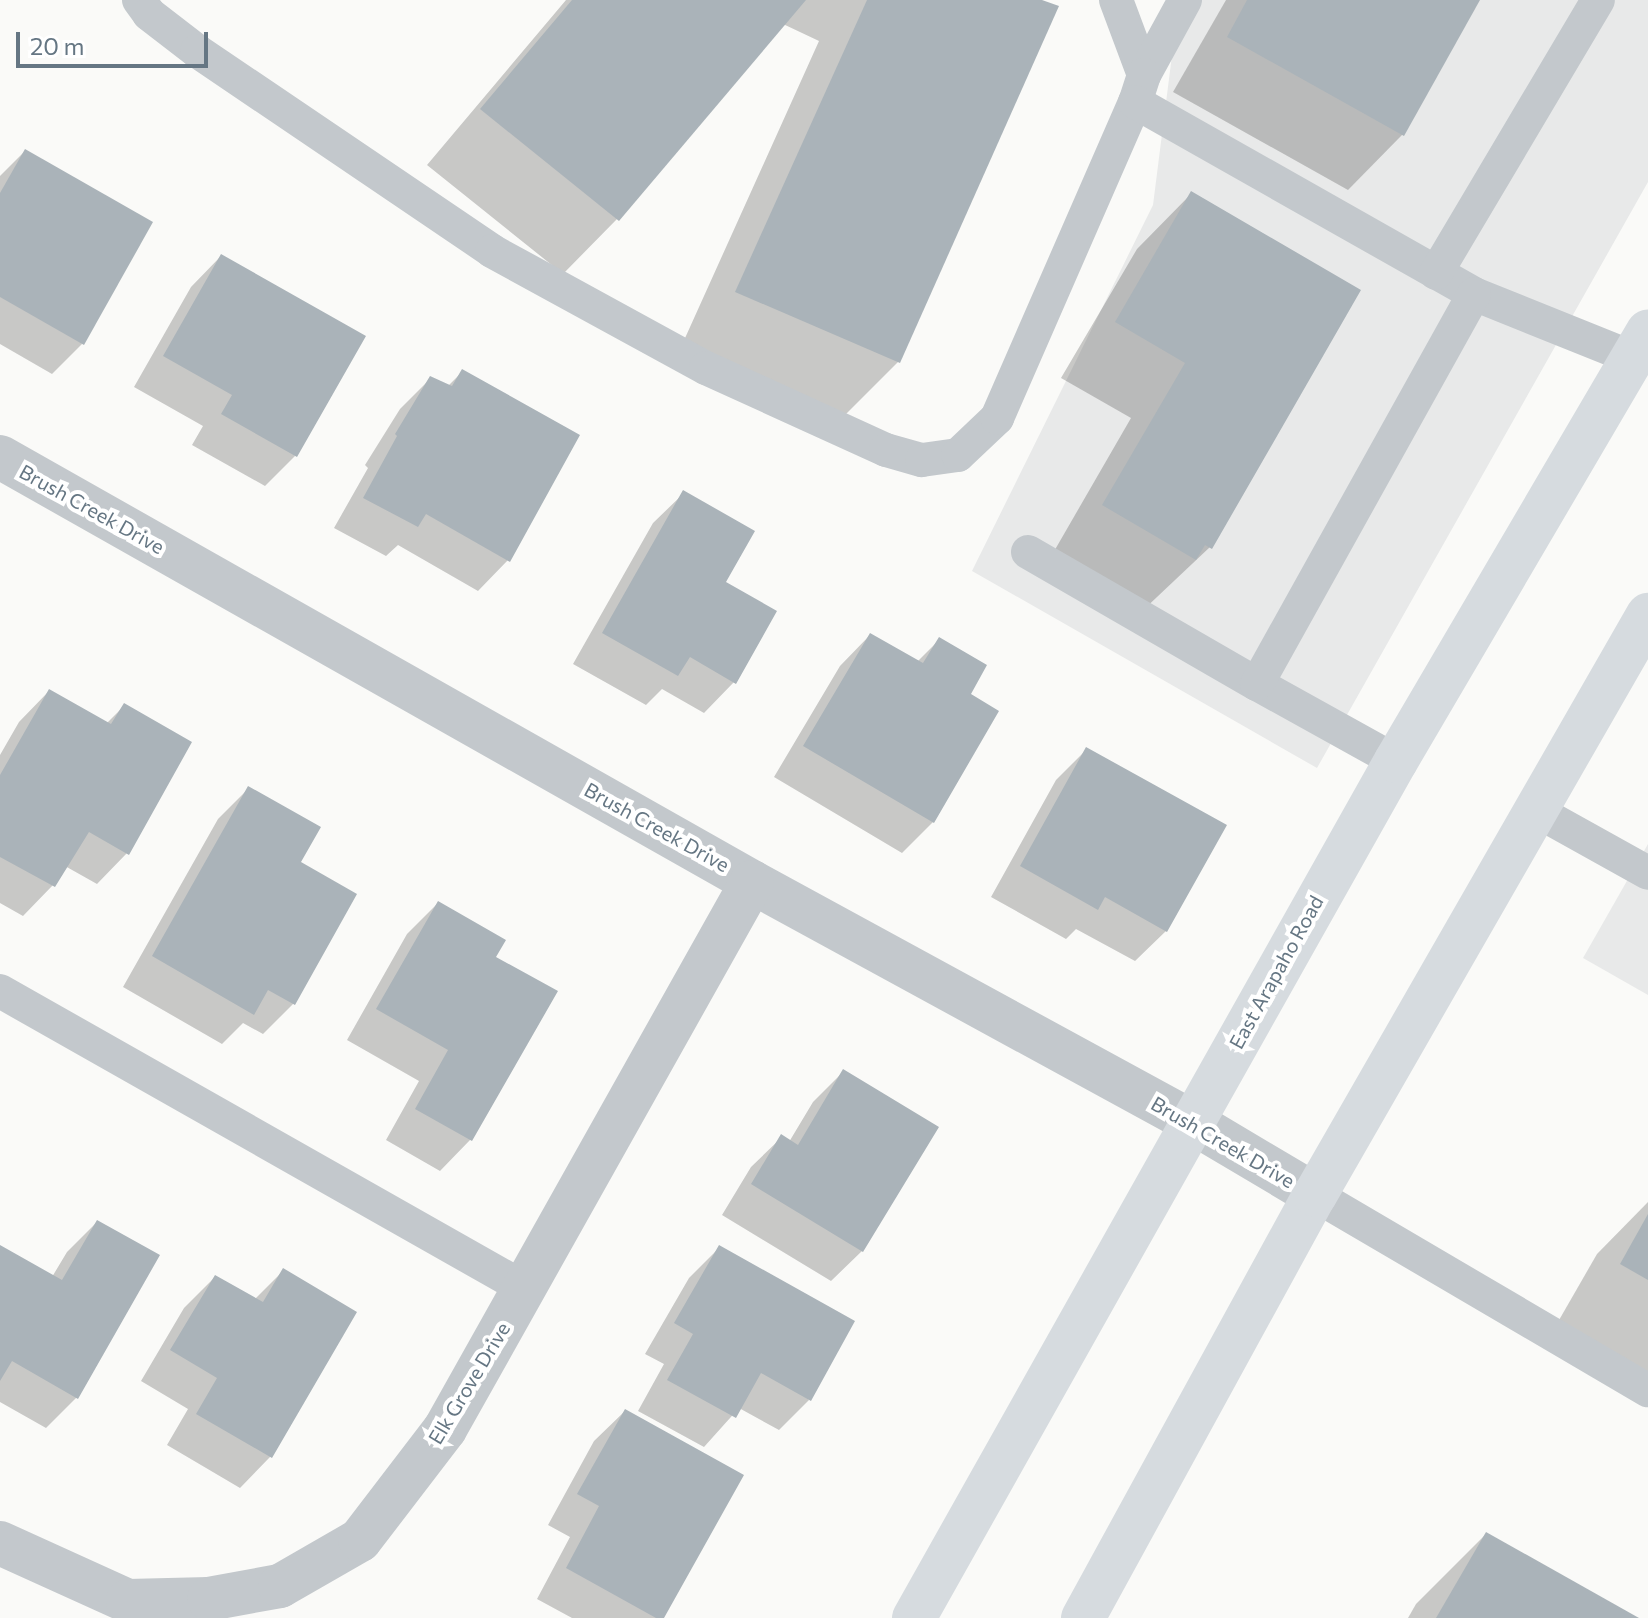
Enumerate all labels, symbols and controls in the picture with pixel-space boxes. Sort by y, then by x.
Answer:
scale bar [20,16,212,66]
text: 20 m [30,31,84,60]
street label: Brush Creek Drive [15,459,169,559]
street label: Brush Creek Drive [580,777,734,877]
street label: East Arapaho Road [1224,891,1328,1053]
street label: Brush Creek Drive [1147,1091,1299,1193]
street label: Elk Grove Drive [423,1318,515,1448]

